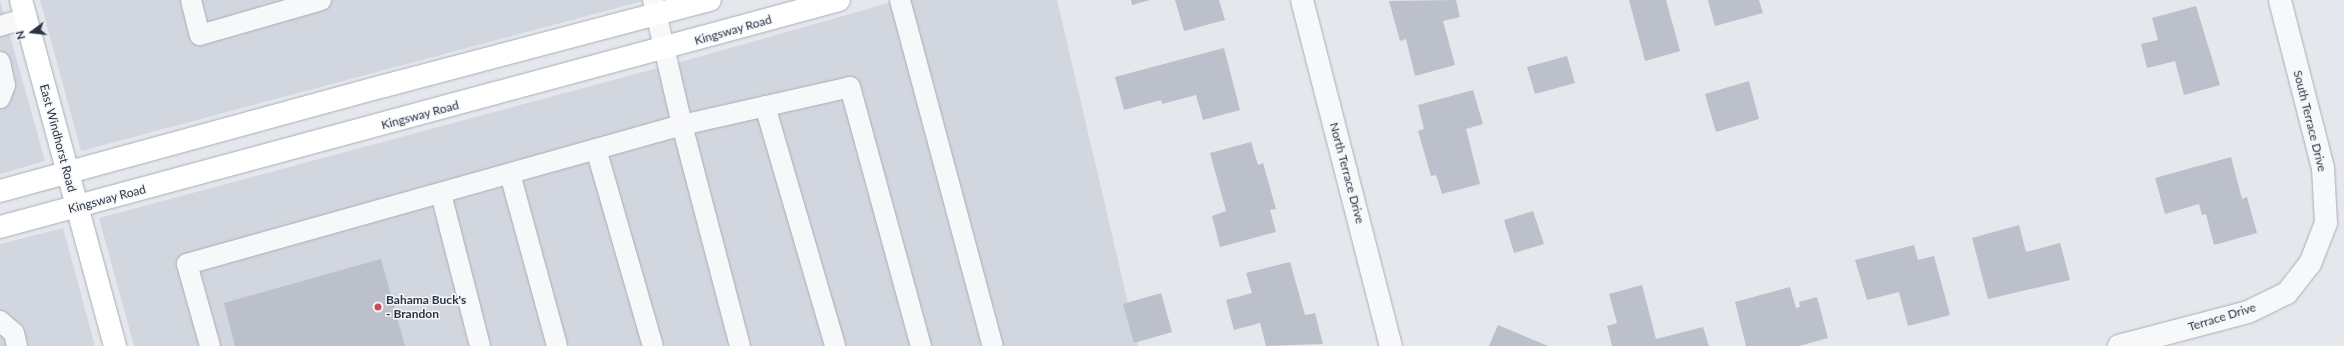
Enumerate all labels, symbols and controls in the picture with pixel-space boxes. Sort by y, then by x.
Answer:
north arrow [12,12,52,52]
street label: Kingsway Road [693,12,773,48]
text: N [13,29,27,41]
street label: South Terrace Drive [2290,69,2330,173]
street label: East Windhorst Road [37,82,79,194]
street label: Kingsway Road [379,98,461,132]
street label: North Terrace Drive [1327,121,1367,225]
street label: Kingsway Road [66,182,148,216]
place label: Bahama Buck's - Brandon [386,293,466,321]
street label: Terrace Drive [2186,300,2258,334]
marker: Bahama Buck's - Brandon [373,302,383,312]

